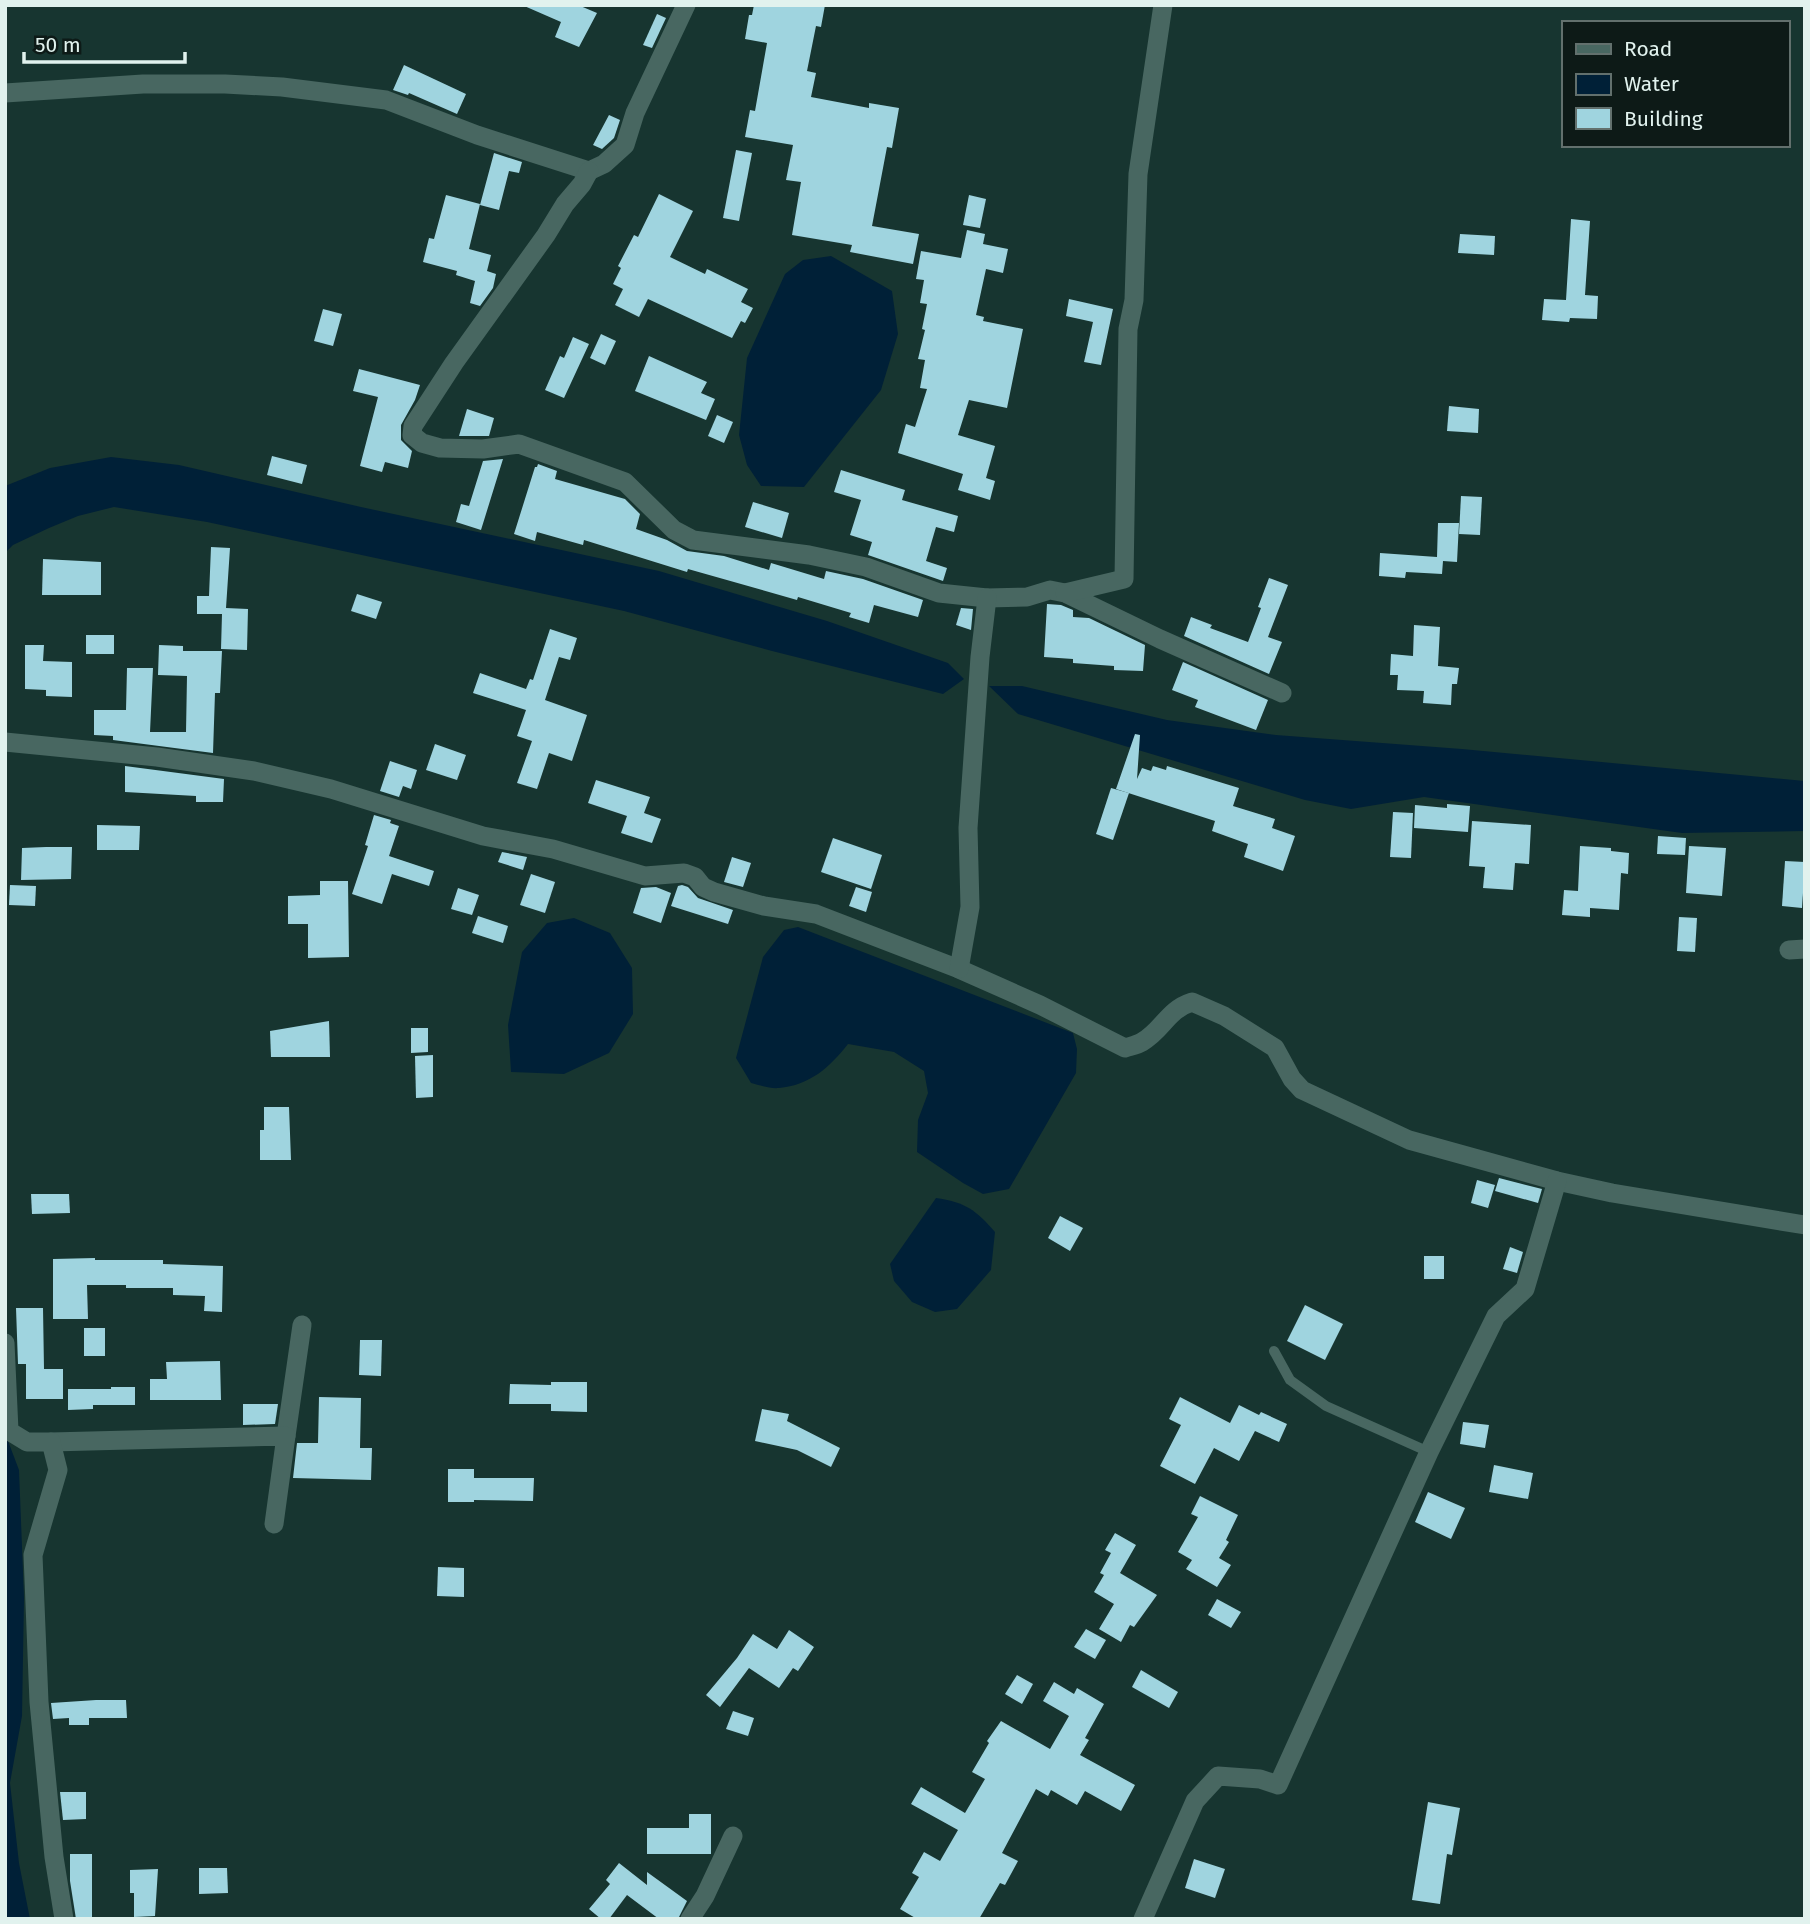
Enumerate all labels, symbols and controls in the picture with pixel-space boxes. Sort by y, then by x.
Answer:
scale bar [24,21,186,65]
legend [1562,21,1789,147]
text: 50 m [35,32,81,58]
text: Road [1624,36,1672,62]
text: Water [1624,71,1679,97]
text: Building [1624,106,1703,132]

